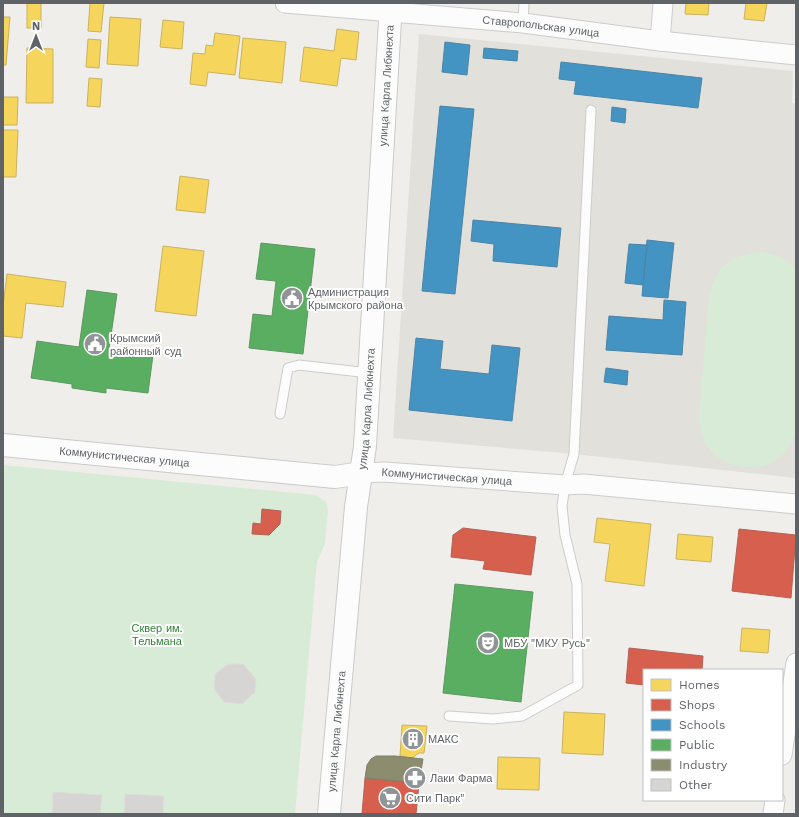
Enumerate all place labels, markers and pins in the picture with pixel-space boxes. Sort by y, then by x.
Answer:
public building icon: Администрация Крымского района [279,285,305,311]
place label: Администрация Крымского района [308,286,404,312]
public building icon: Крымский районный суд [82,331,108,357]
place label: Крымский районный суд [110,332,182,358]
theatre icon: МБУ "МКУ Русь" [475,630,501,656]
place label: МБУ "МКУ Русь" [504,637,590,650]
building icon: МАКС [400,726,426,752]
place label: МАКС [428,733,459,746]
pharmacy icon: Лаки Фарма [402,765,428,791]
place label: Лаки Фарма [430,772,493,785]
supermarket icon: Сити Парк" [377,785,403,811]
place label: Сити Парк" [406,792,464,805]

